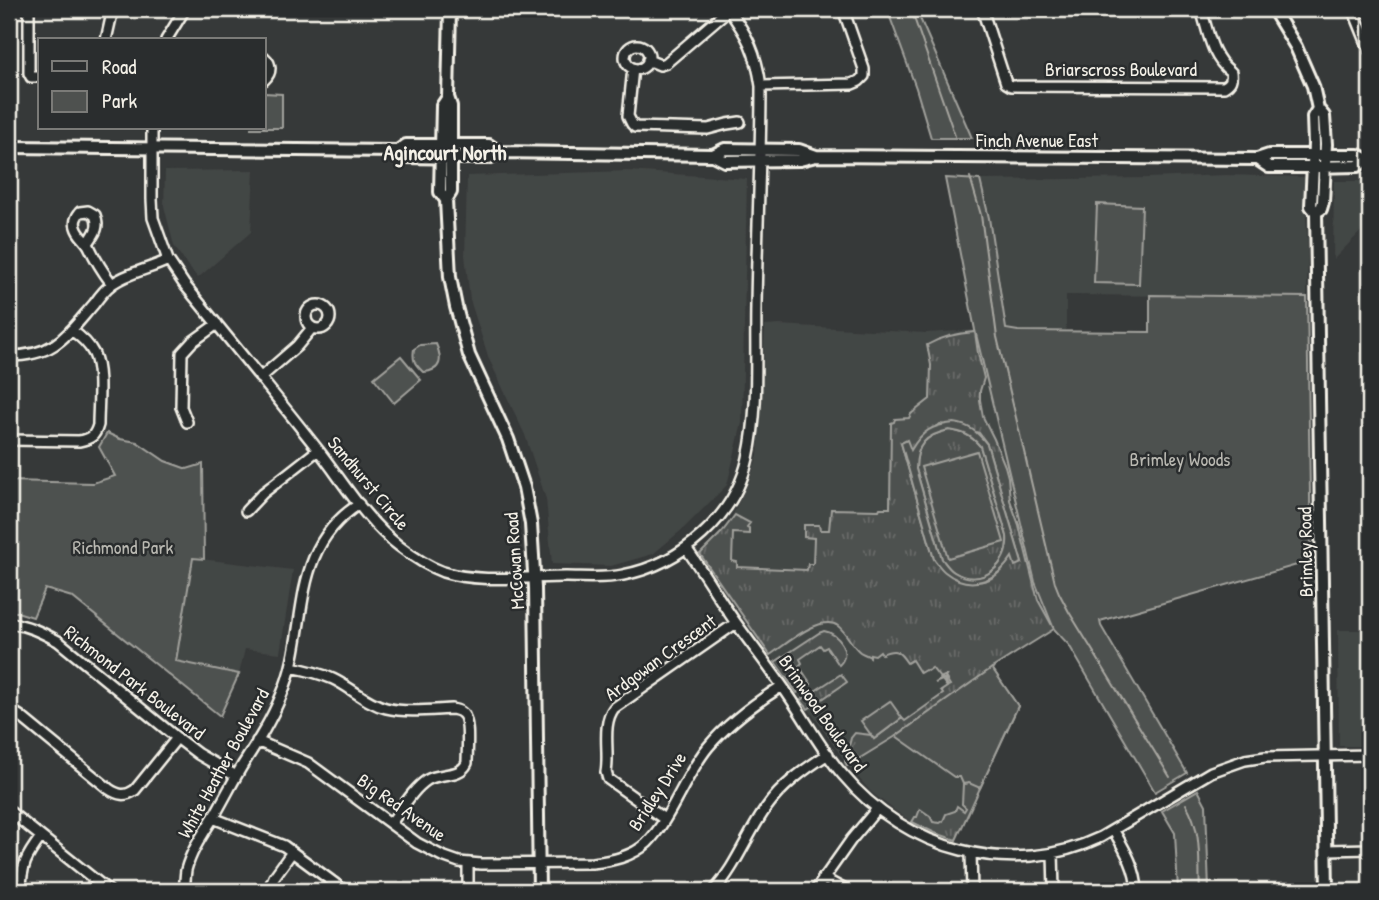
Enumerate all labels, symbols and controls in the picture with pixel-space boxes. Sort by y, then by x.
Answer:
legend [38,38,266,130]
text: Road [102,52,136,81]
street label: Briarscross Boulevard [1045,56,1198,82]
text: Park [102,86,137,115]
street label: Finch Avenue East [975,127,1098,153]
district label: Agincourt North [384,138,507,168]
street label: Sandhurst Circle [322,430,416,536]
park label: Brimley Woods [1130,446,1230,472]
street label: Brimley Road [1291,506,1319,597]
street label: McCowan Road [498,511,530,610]
park label: Richmond Park [73,534,174,560]
street label: Ardgowan Crescent [599,607,721,706]
street label: Richmond Park Boulevard [59,619,211,746]
street label: Brimwood Boulevard [773,649,873,777]
street label: White Heather Boulevard [171,683,275,842]
street label: Bridley Drive [622,746,692,836]
street label: Big Red Avenue [352,767,452,847]

